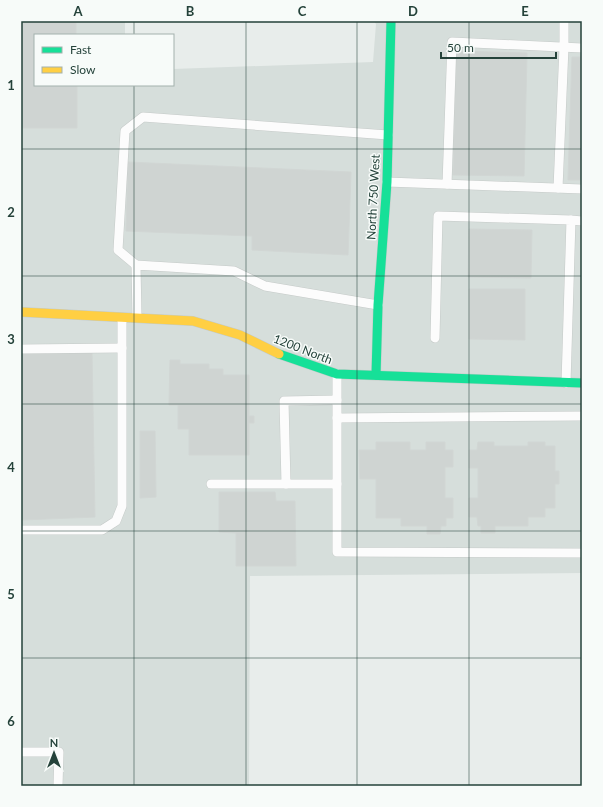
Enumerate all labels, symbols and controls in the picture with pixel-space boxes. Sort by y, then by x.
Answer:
text: A [72,3,83,19]
text: B [186,3,195,19]
text: C [298,3,307,19]
text: D [408,3,418,19]
text: E [521,3,529,19]
legend [34,34,174,86]
scale bar [441,34,556,60]
text: 50 m [447,40,474,55]
text: Fast [70,42,92,57]
text: Slow [70,62,96,77]
text: 1 [7,77,15,93]
street label: North 750 West [363,153,383,240]
text: 2 [7,204,15,220]
text: 3 [7,331,15,347]
street label: 1200 North [271,331,335,367]
text: 4 [7,459,15,475]
text: 5 [7,586,15,602]
text: 6 [7,713,15,729]
north arrow [34,733,74,773]
text: N [50,736,58,749]

